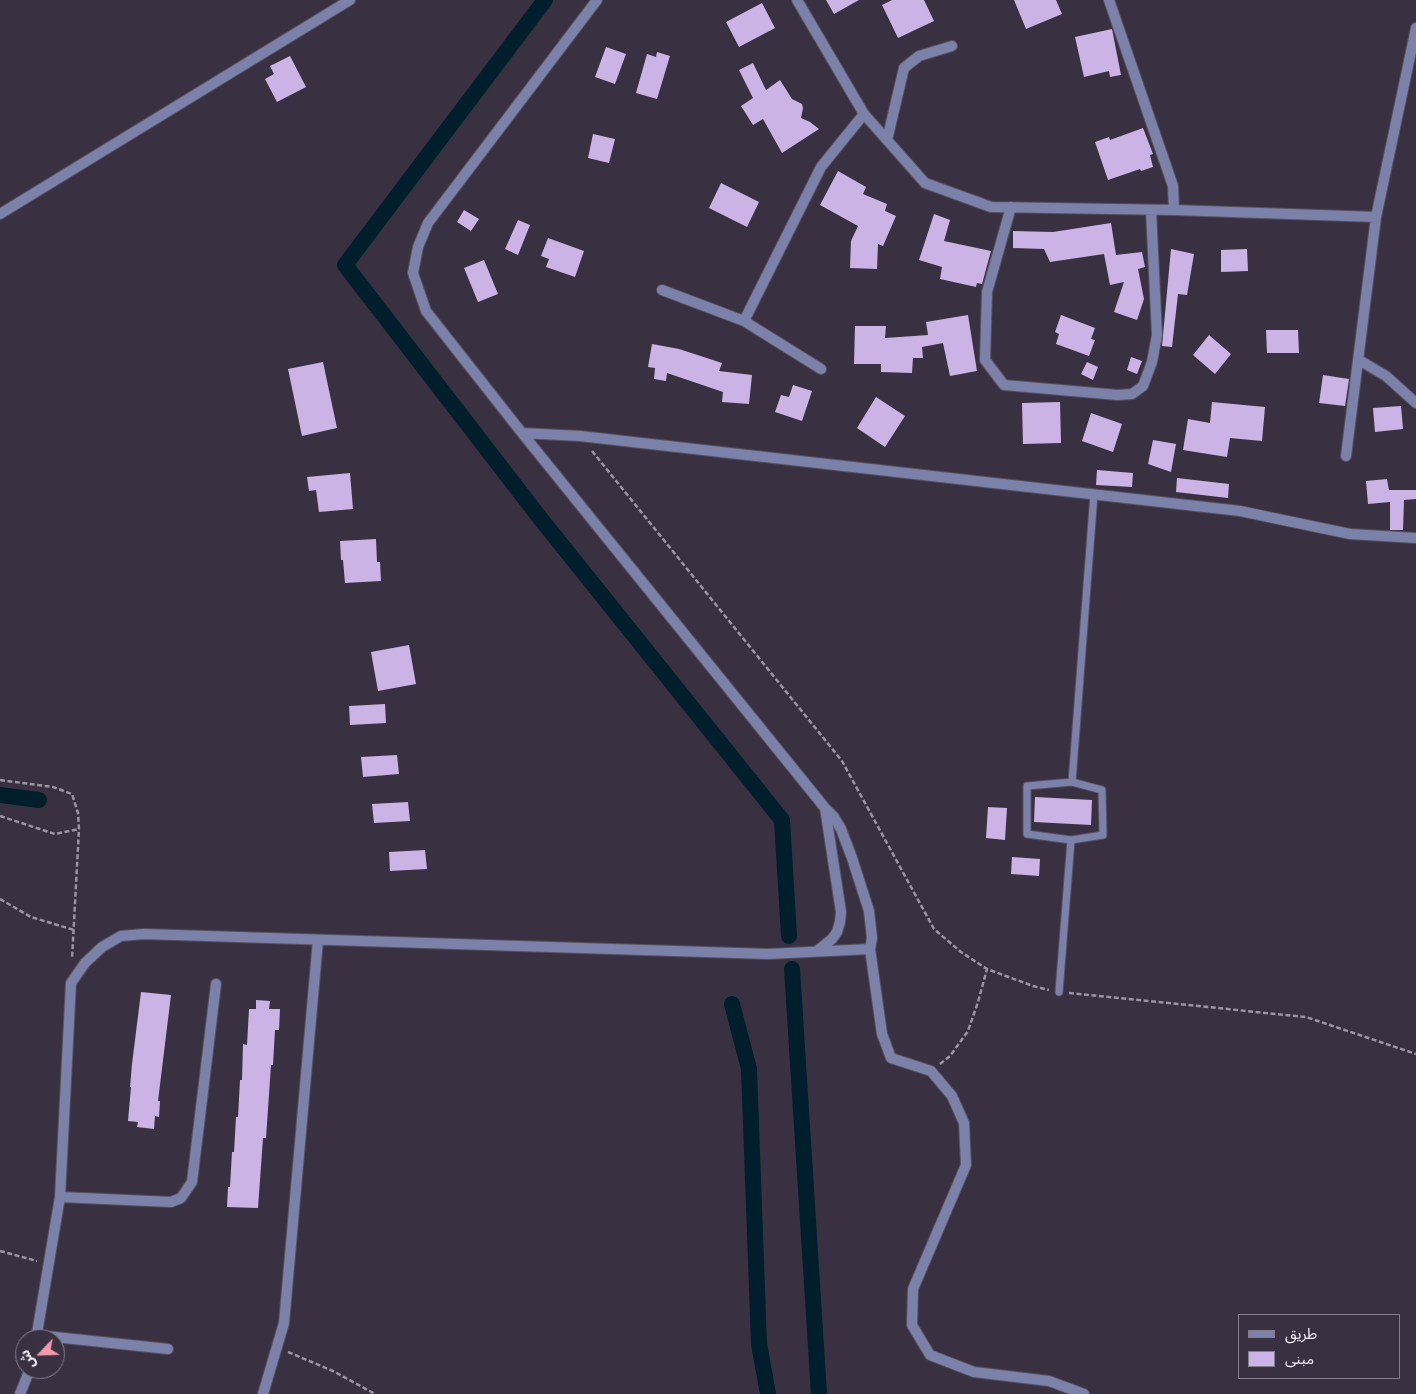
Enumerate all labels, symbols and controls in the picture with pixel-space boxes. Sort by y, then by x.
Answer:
legend [1238,1314,1401,1379]
text: طريق [1285,1322,1317,1345]
north arrow [15,1329,65,1379]
text: ش [13,1347,40,1373]
text: مبنى [1285,1347,1314,1370]

